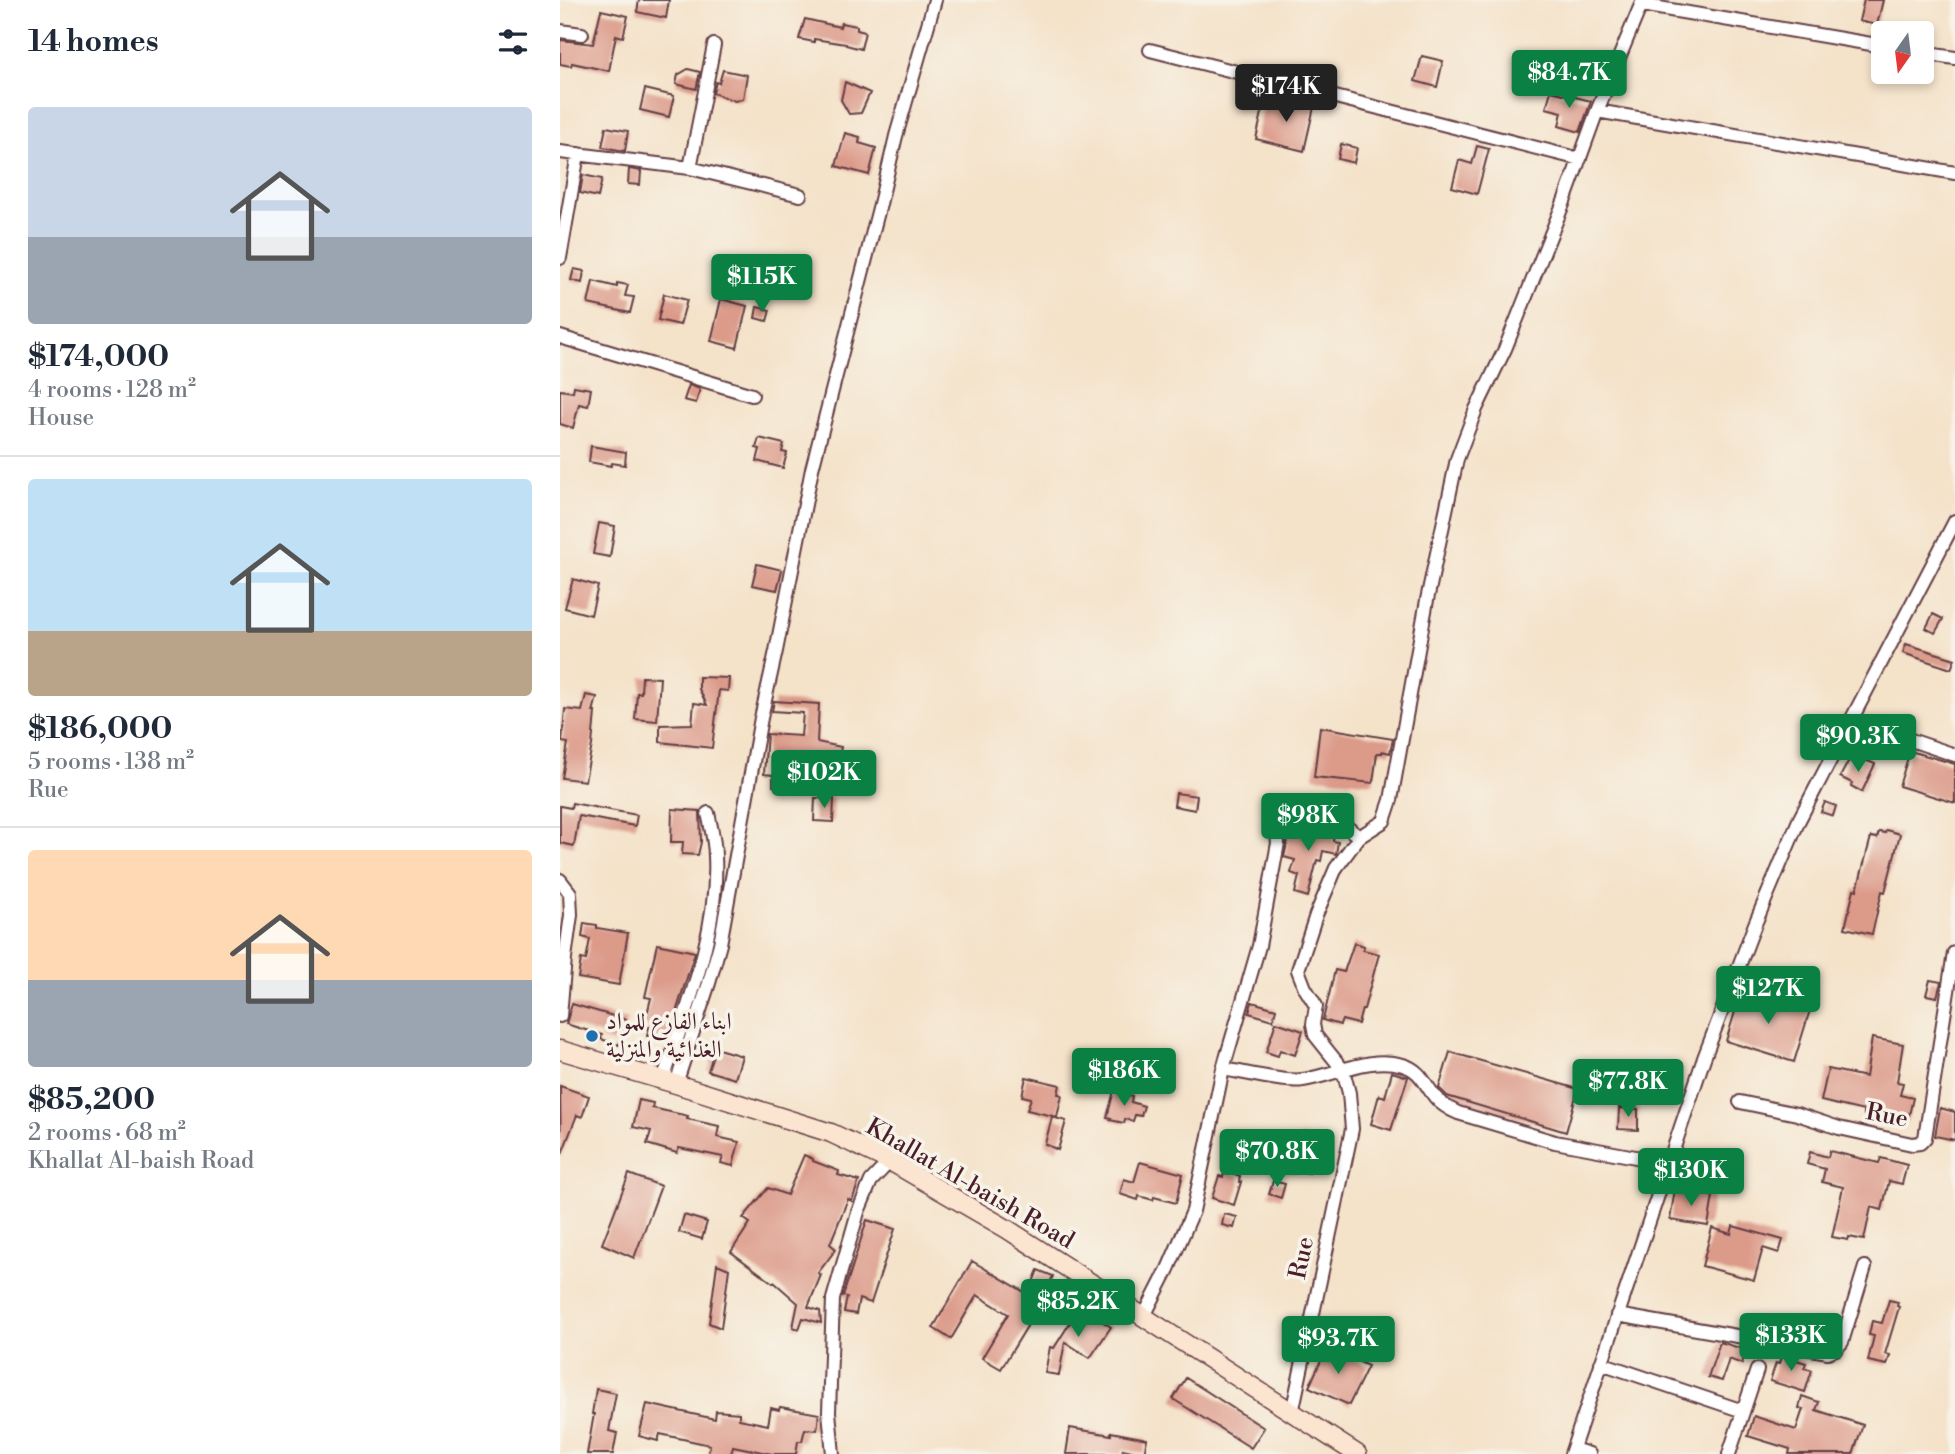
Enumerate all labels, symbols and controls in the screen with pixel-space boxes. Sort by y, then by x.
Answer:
north arrow [1871,21,1934,84]
map controls [1871,21,1934,84]
text: 14 homes [28,23,159,61]
icon: filters [494,23,532,61]
pin: $84.7K [1512,50,1626,110]
text: $84.7K [1528,59,1610,87]
pin: $174K [1237,64,1335,124]
text: $174K [1251,73,1321,101]
icon: home [217,153,343,279]
pin: $115K [713,254,811,314]
text: $115K [727,263,797,291]
text: $174,000 [28,338,169,376]
text: 4 rooms · 128 m² [28,376,196,404]
text: House [28,404,94,432]
icon: home [217,525,343,651]
text: $186,000 [28,710,172,748]
pin: $90.3K [1801,714,1915,774]
text: $90.3K [1816,723,1900,751]
text: 5 rooms · 138 m² [28,748,194,776]
pin: $102K [775,750,873,810]
text: $102K [787,759,861,787]
text: Rue [28,776,69,804]
pin: $98K [1267,794,1349,853]
text: $98K [1277,802,1339,830]
icon: home [217,896,343,1022]
pin: $127K [1719,967,1817,1026]
text: $127K [1732,975,1804,1003]
place label: ابناء الفازع للمواد الغذائية والمنزلية [606,1007,732,1065]
marker: ابناء الفازع للمواد الغذائية والمنزلية [584,1028,600,1044]
pin: $186K [1075,1048,1173,1108]
text: $186K [1088,1057,1160,1085]
pin: $77.8K [1571,1060,1685,1119]
text: $77.8K [1588,1068,1668,1096]
text: $85,200 [28,1081,155,1119]
street label: Rue [1863,1097,1911,1135]
street label: Khallat Al-baish Road [860,1112,1080,1256]
text: 2 rooms · 68 m² [28,1119,186,1147]
pin: $70.8K [1220,1130,1334,1189]
text: $70.8K [1236,1138,1318,1166]
text: Khallat Al-baish Road [28,1147,254,1175]
pin: $130K [1642,1148,1740,1208]
text: $130K [1654,1157,1728,1185]
street label: Rue [1283,1234,1321,1282]
pin: $85.2K [1021,1280,1135,1339]
text: $85.2K [1037,1288,1119,1316]
pin: $133K [1742,1314,1840,1373]
pin: $93.7K [1281,1316,1395,1376]
text: $133K [1755,1322,1827,1350]
text: $93.7K [1298,1325,1378,1353]

